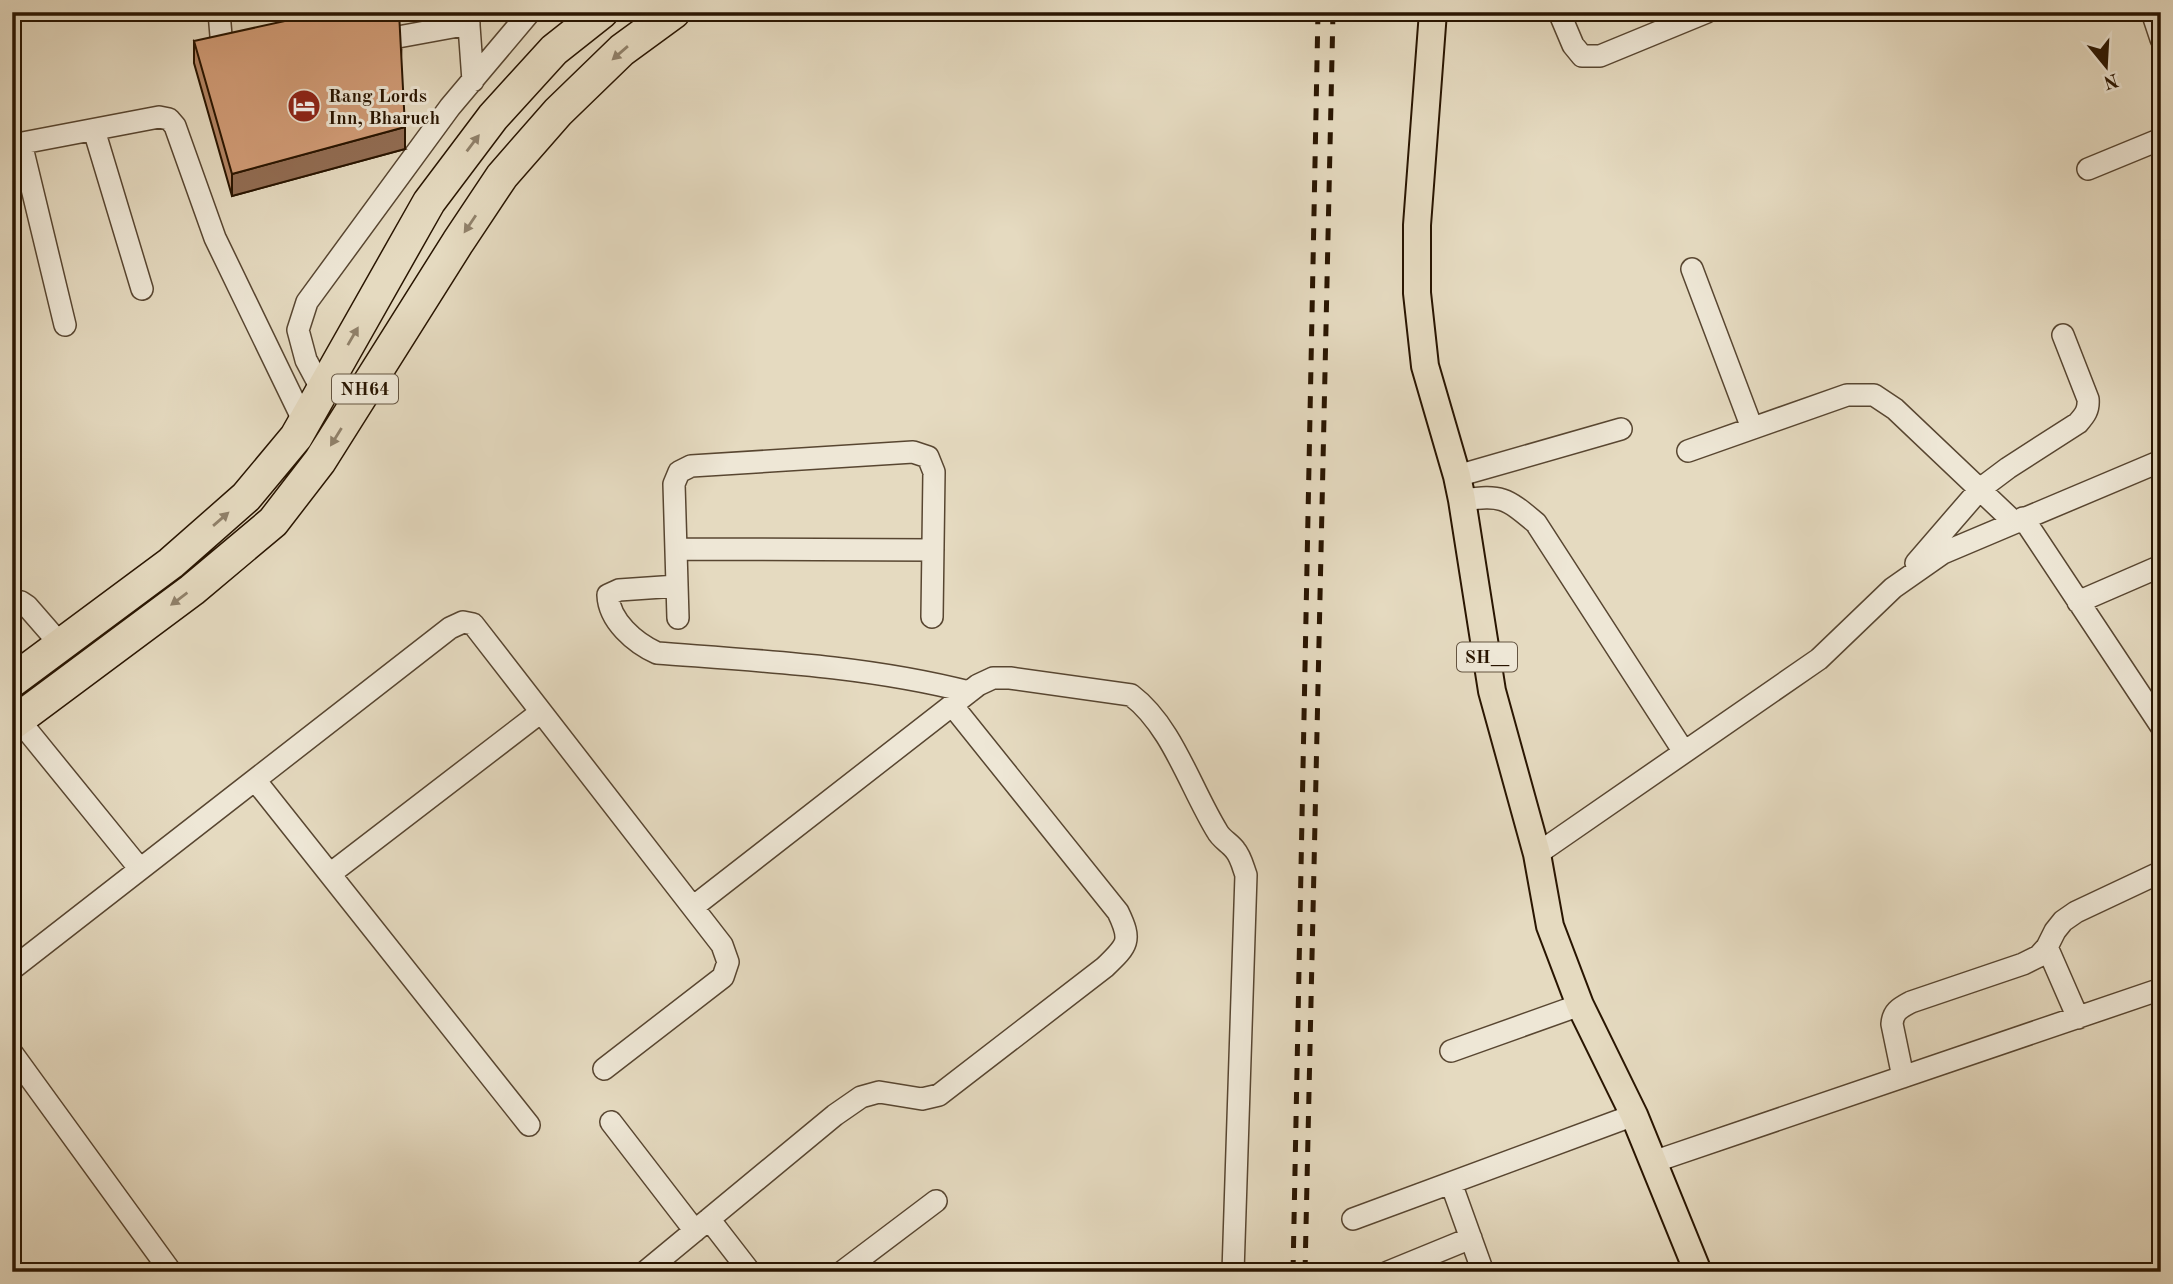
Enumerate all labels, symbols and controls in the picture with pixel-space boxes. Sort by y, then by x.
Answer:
north arrow [2072,32,2142,102]
one-way arrow [611,45,628,60]
text: N [2100,69,2120,91]
hotel icon: Rang Lords Inn, Bharuch [285,87,323,125]
place label: Rang Lords Inn, Bharuch [328,88,440,129]
one-way arrow [466,134,480,152]
one-way arrow [464,214,477,233]
one-way arrow [347,326,359,346]
road number: NH64 [332,374,398,404]
one-way arrow [329,427,342,446]
one-way arrow [212,511,230,527]
one-way arrow [170,592,188,606]
road number: SH__ [1457,642,1517,672]

